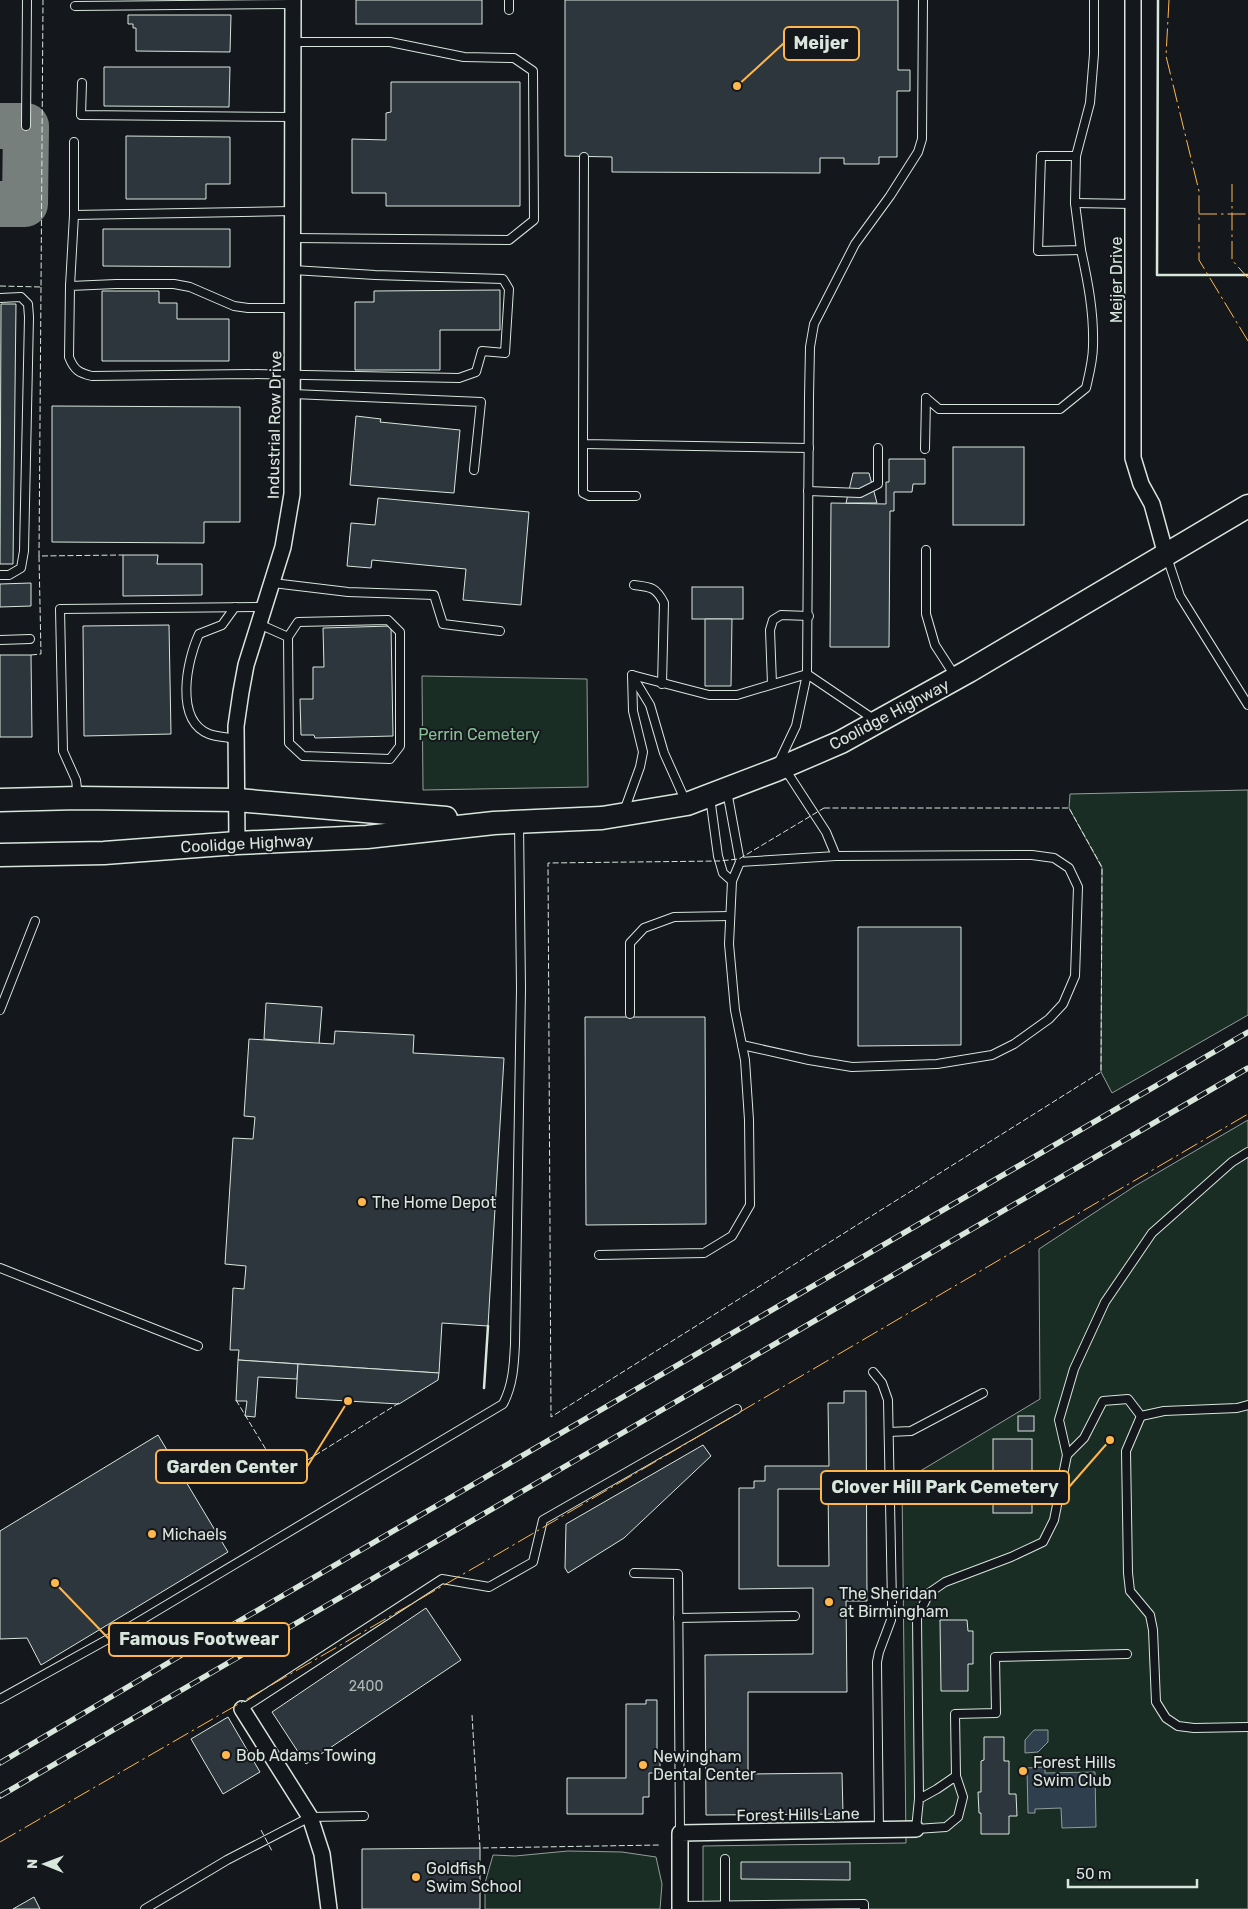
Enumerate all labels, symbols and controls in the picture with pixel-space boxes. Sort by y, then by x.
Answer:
callout: Meijer [784,27,859,60]
text: Meijer [793,32,849,54]
street label: Meijer Drive [1107,237,1126,323]
street label: Industrial Row Drive [264,351,285,499]
street label: Coolidge Highway [826,675,953,754]
park label: Perrin Cemetery [418,725,540,744]
street label: Coolidge Highway [180,831,314,856]
place label: The Home Depot [372,1193,496,1212]
marker: The Home Depot [356,1196,368,1208]
callout: Garden Center [156,1450,307,1483]
text: Garden Center [166,1456,298,1478]
callout: Clover Hill Park Cemetery [821,1471,1069,1504]
text: Clover Hill Park Cemetery [831,1476,1059,1498]
place label: Michaels [162,1525,227,1544]
marker: Michaels [146,1528,158,1540]
place label: The Sheridan at Birmingham [839,1584,949,1621]
marker: The Sheridan at Birmingham [823,1596,835,1608]
callout: Famous Footwear [109,1623,289,1656]
text: Famous Footwear [119,1628,279,1650]
house number: 2400 [349,1678,383,1695]
place label: Bob Adams Towing [236,1746,376,1765]
place label: Newingham Dental Center [653,1747,756,1784]
marker: Bob Adams Towing [220,1749,232,1761]
place label: Forest Hills Swim Club [1033,1753,1116,1790]
marker: Newingham Dental Center [637,1759,649,1771]
marker: Forest Hills Swim Club [1017,1765,1029,1777]
street label: Forest Hills Lane [736,1804,860,1825]
north arrow [20,1839,70,1889]
scale bar [1068,1856,1197,1888]
text: N [24,1859,41,1869]
place label: Goldfish Swim School [426,1859,522,1896]
text: 50 m [1076,1865,1111,1883]
marker: Goldfish Swim School [410,1871,422,1883]

